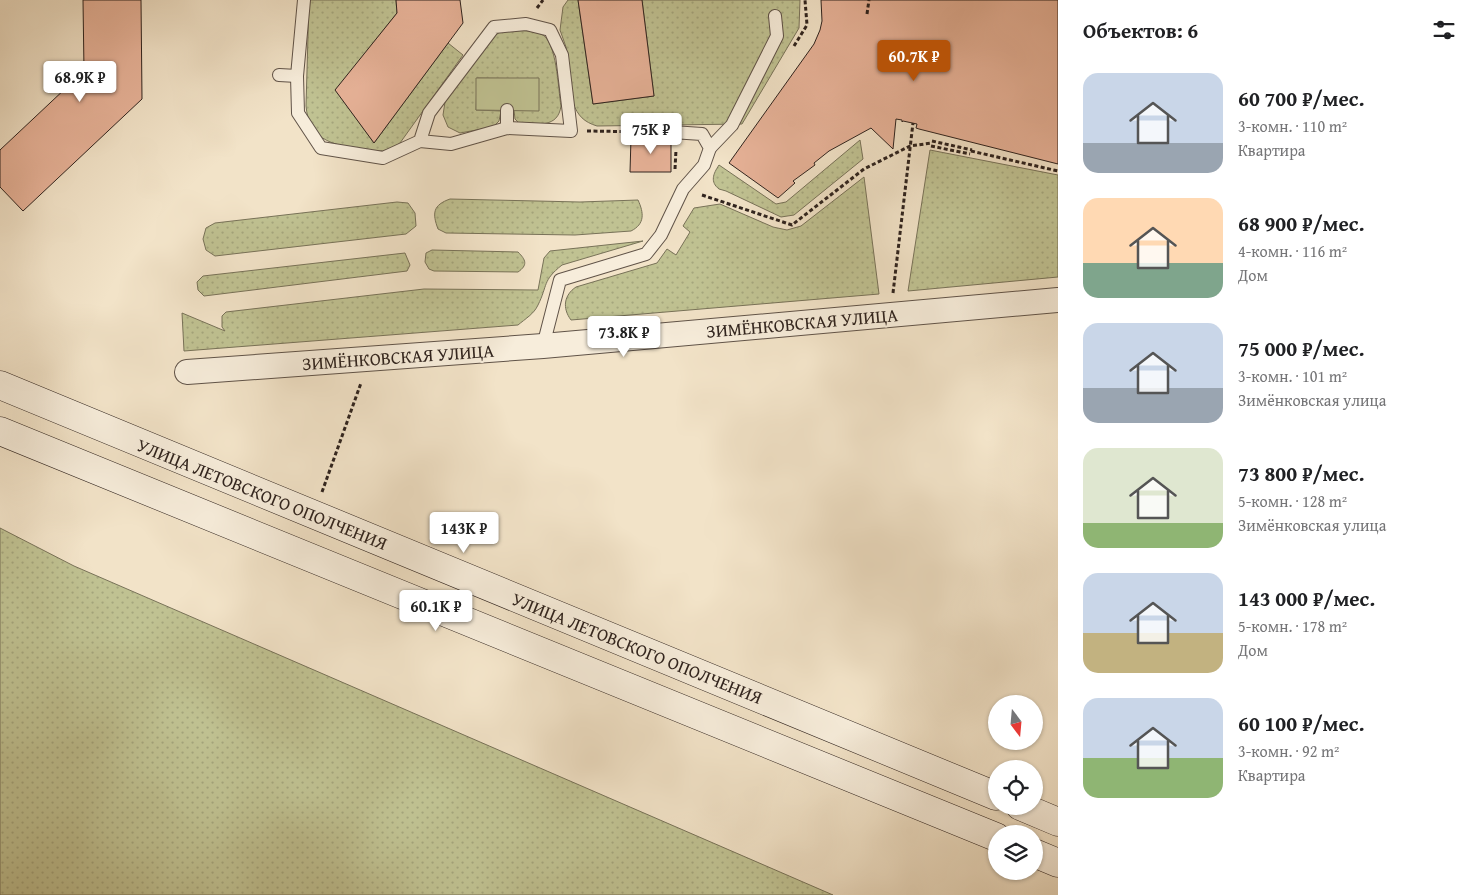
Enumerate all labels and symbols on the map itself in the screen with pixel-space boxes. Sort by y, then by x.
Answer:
pin: 60.7K ₽ [868,39,960,82]
pin: 68.9K ₽ [34,61,126,103]
pin: 75K ₽ [616,112,686,155]
street label: ЗИМЁНКОВСКАЯ УЛИЦА [705,301,899,345]
pin: 73.8K ₽ [578,316,670,358]
street label: ЗИМЁНКОВСКАЯ УЛИЦА [301,337,495,377]
street label: УЛИЦА ЛЕТОВСКОГО ОПОЛЧЕНИЯ [133,431,392,557]
pin: 143K ₽ [423,512,505,554]
street label: УЛИЦА ЛЕТОВСКОГО ОПОЛЧЕНИЯ [508,585,767,711]
pin: 60.1K ₽ [390,590,482,632]
north arrow [988,695,1042,750]

